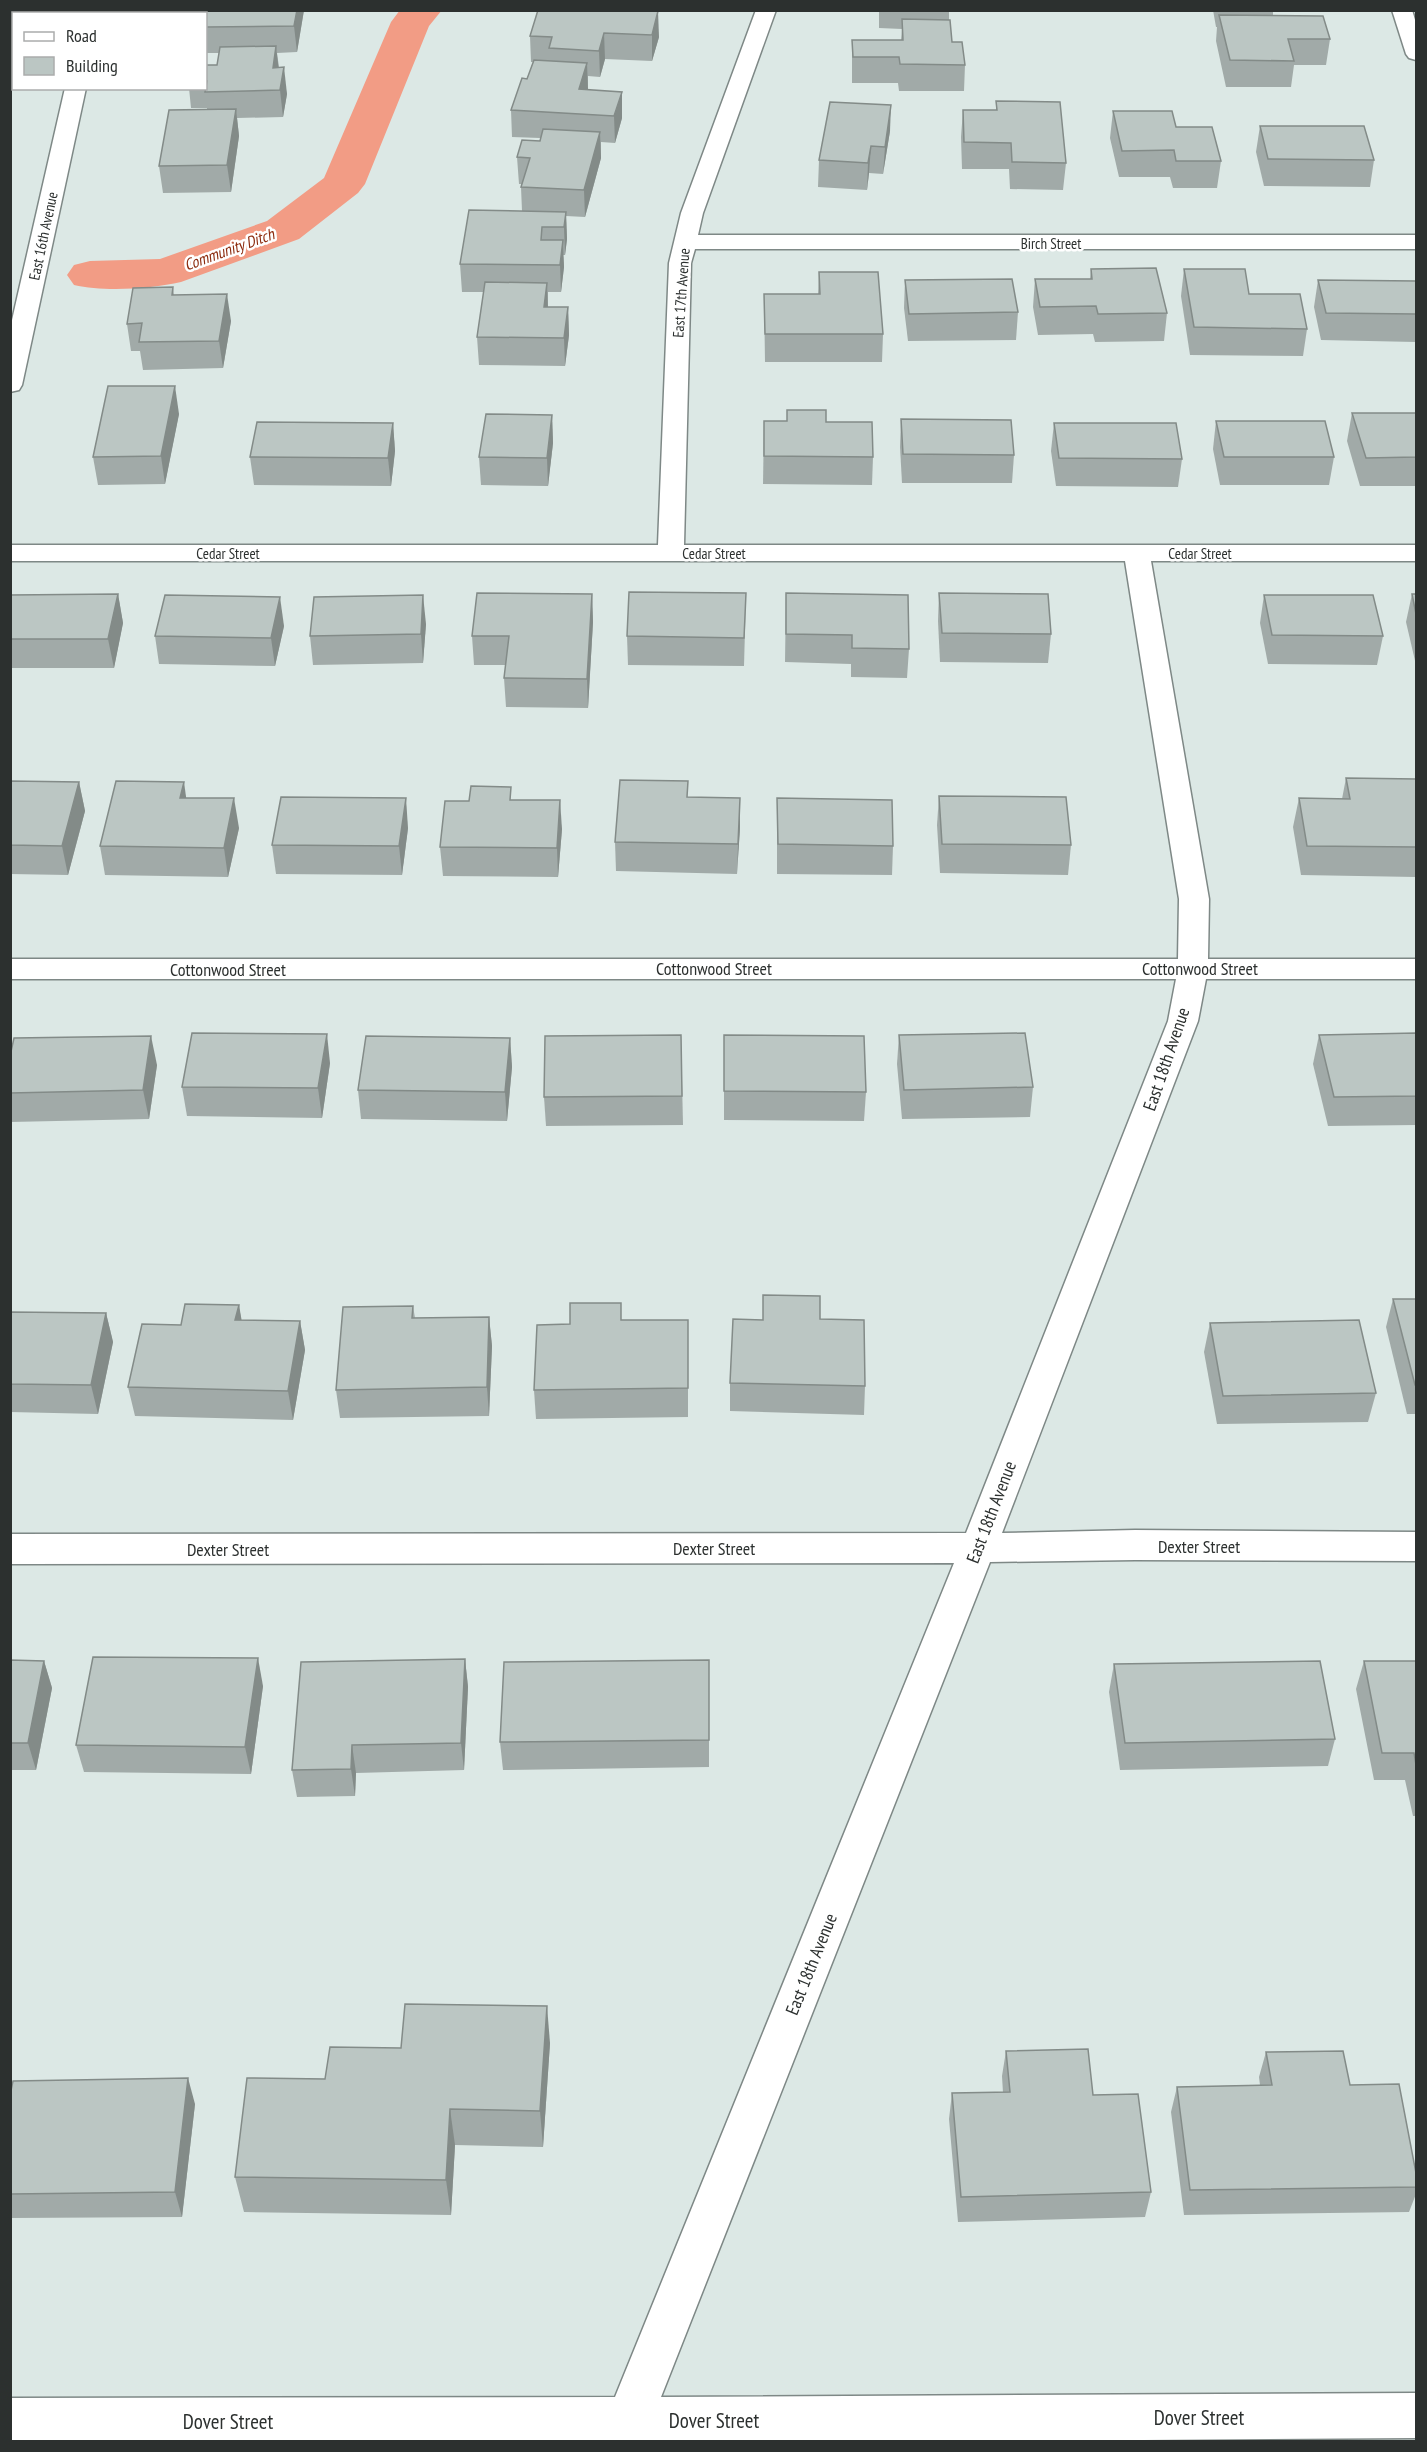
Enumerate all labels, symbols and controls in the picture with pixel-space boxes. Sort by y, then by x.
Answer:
legend [12,12,207,90]
text: Road [66,24,97,47]
text: Building [66,54,118,77]
street label: East 16th Avenue [24,190,62,282]
water label: Community Ditch [181,223,278,275]
street label: Birch Street [1021,234,1081,253]
street label: East 17th Avenue [668,248,694,338]
street label: Cedar Street [196,544,260,563]
street label: Cedar Street [682,544,746,563]
street label: Cedar Street [1168,544,1232,563]
street label: Cottonwood Street [656,957,772,980]
street label: Cottonwood Street [1142,957,1258,980]
street label: Cottonwood Street [170,958,286,981]
street label: East 18th Avenue [1138,1004,1194,1114]
street label: East 18th Avenue [961,1458,1021,1566]
street label: Dexter Street [1158,1535,1240,1558]
street label: Dexter Street [673,1537,755,1560]
street label: Dexter Street [187,1538,269,1561]
street label: East 18th Avenue [780,1910,842,2018]
street label: Dover Street [1154,2404,1244,2431]
street label: Dover Street [669,2407,759,2434]
street label: Dover Street [183,2408,273,2435]

